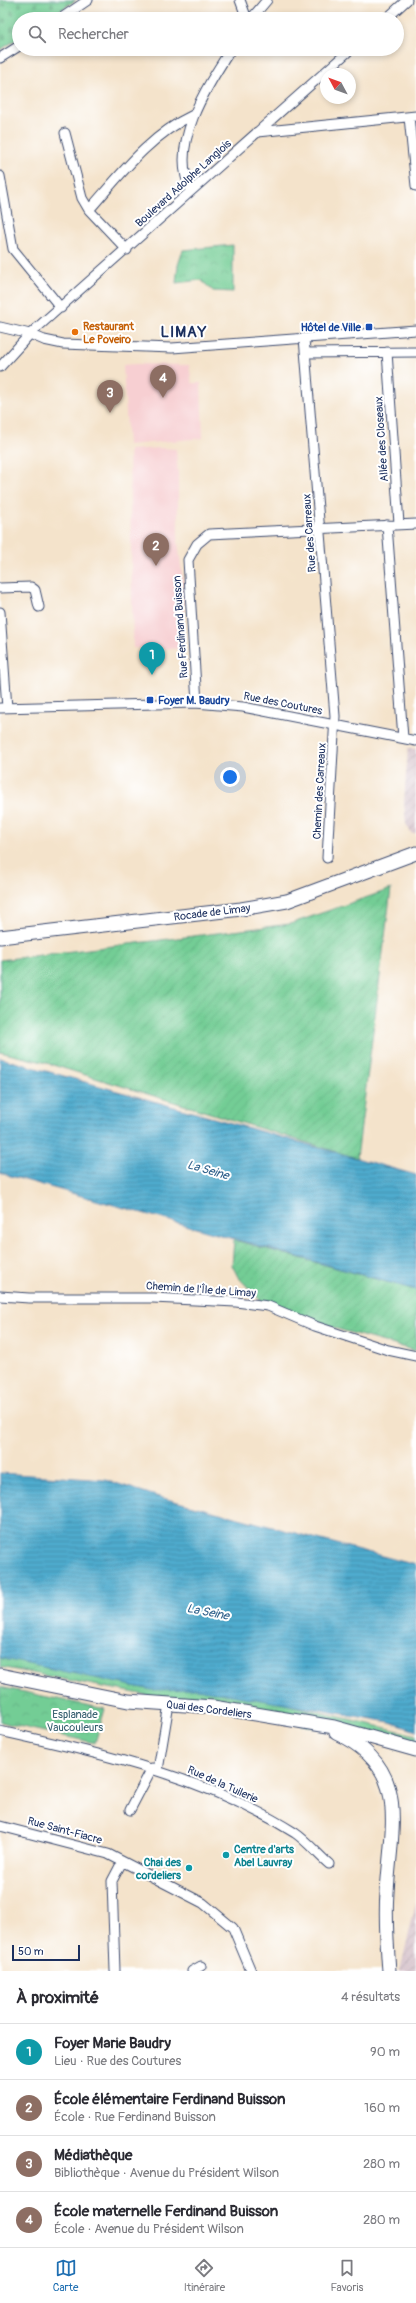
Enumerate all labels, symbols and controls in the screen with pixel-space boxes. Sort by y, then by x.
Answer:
search box [12,12,404,56]
icon: search [26,23,48,45]
text: Rechercher [58,25,129,44]
north arrow [320,68,356,104]
street label: Boulevard Adolphe Langlois [133,137,234,230]
place label: Restaurant Le Poveiro [83,320,134,346]
place label: Hôtel de Ville [301,321,362,334]
marker: Hôtel de Ville [364,322,374,332]
district label: LIMAY [161,323,207,342]
marker: Restaurant Le Poveiro [70,327,80,337]
pin: 4 [150,365,176,398]
pin: 3 [97,380,123,413]
street label: Allée des Closeaux [372,396,391,482]
street label: Rue des Carreaux [300,493,319,573]
pin: 2 [143,533,169,566]
street label: Rue Ferdinand Buisson [170,575,191,679]
pin: 1 [139,642,165,675]
street label: Rue des Coutures [242,689,324,718]
place label: Foyer M. Baudry [158,694,230,707]
marker: Foyer M. Baudry [145,695,155,705]
street label: Chemin des Carreaux [310,742,329,840]
your location [220,767,240,787]
street label: Rocade de Limay [173,901,251,924]
water label: La Seine [185,1157,231,1184]
street label: Chemin de l'Île de Limay [146,1279,257,1300]
water label: La Seine [186,1601,231,1624]
street label: Quai des Cordeliers [165,1698,253,1721]
park label: Esplanade Vaucouleurs [47,1708,103,1734]
street label: Rue de la Tuilerie [186,1763,261,1806]
street label: Rue Saint-Fiacre [26,1814,104,1847]
place label: Centre d'arts Abel Lauvray [234,1843,294,1869]
marker: Centre d'arts Abel Lauvray [221,1850,231,1860]
place label: Chai des cordeliers [135,1856,181,1882]
marker: Chai des cordeliers [184,1863,194,1873]
scale bar [12,1943,80,1962]
text: 50 m [18,1945,44,1958]
text: À proximité [16,1987,99,2008]
text: 4 résultats [341,1989,400,2005]
text: Foyer Marie Baudry [54,2034,171,2053]
text: 1 [26,2044,32,2060]
text: 90 m [370,2044,400,2060]
text: Lieu · Rue des Coutures [54,2053,181,2069]
text: École élémentaire Ferdinand Buisson [54,2090,286,2109]
text: 2 [25,2100,33,2116]
text: 160 m [364,2100,400,2116]
text: École · Rue Ferdinand Buisson [54,2109,216,2125]
text: Médiathèque [54,2146,132,2165]
text: 3 [25,2156,33,2172]
text: 280 m [363,2156,400,2172]
text: Bibliothèque · Avenue du Président Wilson [54,2165,279,2181]
text: École maternelle Ferdinand Buisson [54,2202,278,2221]
text: 4 [25,2212,33,2228]
text: 280 m [363,2212,400,2228]
text: École · Avenue du Président Wilson [54,2221,244,2237]
tab: Carte [53,2257,78,2294]
tab: Itinéraire [184,2257,225,2294]
tab: Favoris [331,2257,363,2294]

